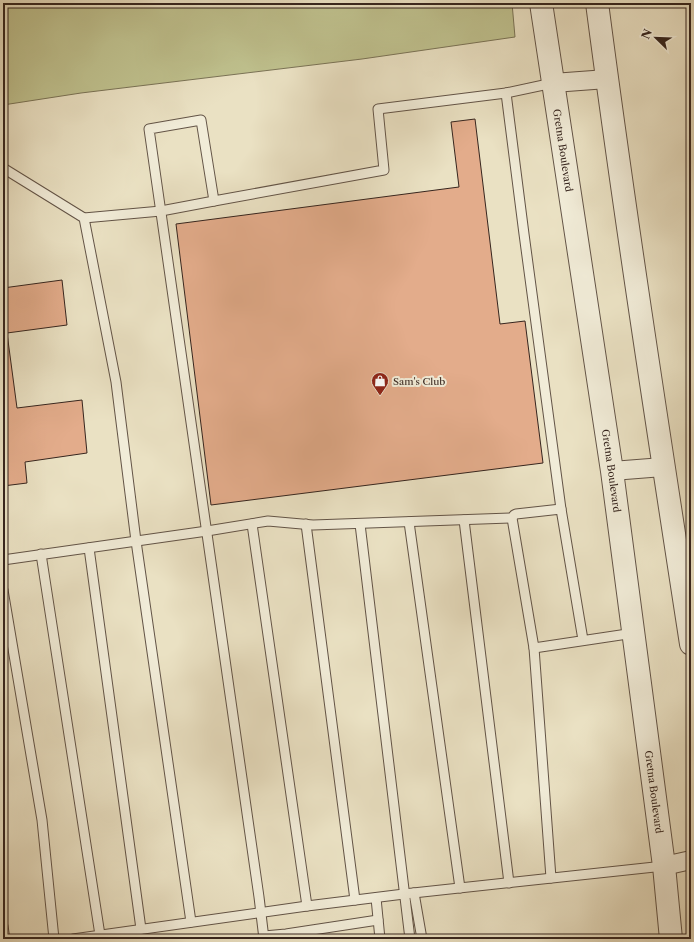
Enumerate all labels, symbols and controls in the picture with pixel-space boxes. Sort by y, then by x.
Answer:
north arrow [636,18,676,58]
text: N [638,27,655,41]
street label: Gretna Boulevard [551,108,576,193]
shop icon: Sam's Club [370,371,390,396]
place label: Sam's Club [393,375,445,388]
street label: Gretna Boulevard [599,428,624,513]
street label: Gretna Boulevard [642,750,666,834]

